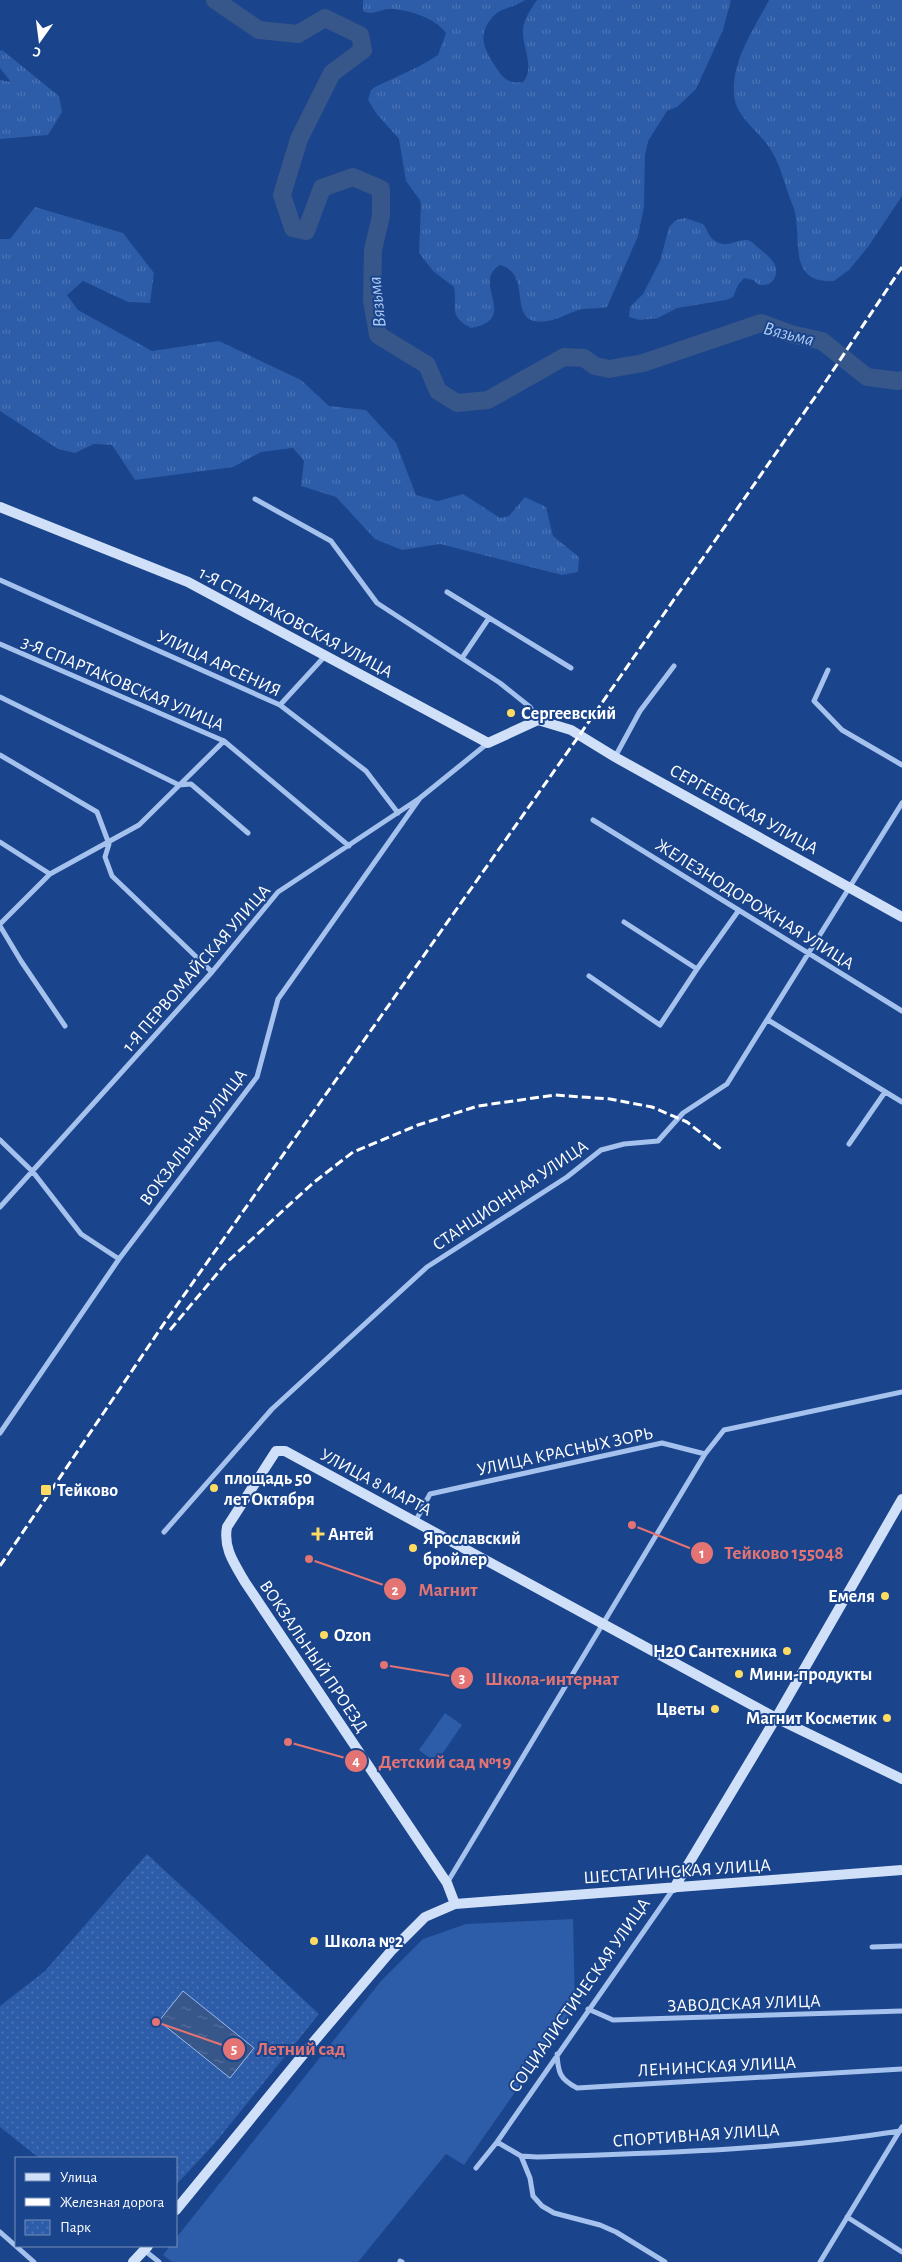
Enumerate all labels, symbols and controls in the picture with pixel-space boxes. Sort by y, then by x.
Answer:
north arrow [15,15,65,65]
text: С [31,44,43,59]
water label: Вязьма [365,275,390,328]
water label: Вязьма [762,319,816,350]
street label: 1-Я СПАРТАКОВСКАЯ УЛИЦА [196,564,396,682]
street label: УЛИЦА АРСЕНИЯ [154,627,283,701]
street label: 3-Я СПАРТАКОВСКАЯ УЛИЦА [19,633,227,735]
place label: Сергеевский [521,705,616,723]
marker: Сергеевский [505,707,517,719]
street label: СЕРГЕЕВСКАЯ УЛИЦА [666,762,821,858]
street label: ЖЕЛЕЗНОДОРОЖНАЯ УЛИЦА [652,836,857,974]
street label: 1-Я ПЕРВОМАЙСКАЯ УЛИЦА [118,880,274,1056]
street label: ВОКЗАЛЬНАЯ УЛИЦА [137,1066,251,1209]
street label: СТАНЦИОННАЯ УЛИЦА [430,1137,592,1255]
street label: УЛИЦА КРАСНЫХ ЗОРЬ [476,1424,655,1479]
street label: УЛИЦА 8 МАРТА [317,1446,435,1520]
place label: площадь 50 лет Октября [224,1470,315,1509]
place label: Тейково [57,1482,118,1500]
marker: площадь 50 лет Октября [208,1482,220,1494]
marker: Тейково [39,1483,53,1497]
place label: Антей [328,1526,374,1544]
marker: Антей [312,1528,324,1540]
place label: Ярославский бройлер [423,1530,521,1569]
callout: Тейково 155048 [689,1536,854,1570]
marker: Ярославский бройлер [407,1542,419,1554]
text: Тейково 155048 [724,1544,844,1563]
text: 1 [699,1546,705,1561]
callout: Магнит [383,1572,487,1606]
street label: ВОКЗАЛЬНЫЙ ПРОЕЗД [256,1576,372,1736]
text: Магнит [418,1581,478,1600]
text: 2 [391,1583,399,1598]
place label: Емеля [828,1588,875,1606]
marker: Емеля [879,1590,891,1602]
place label: Ozon [334,1627,371,1645]
marker: Ozon [318,1629,330,1641]
place label: H2O Сантехника [653,1643,777,1661]
marker: H2O Сантехника [781,1645,793,1657]
callout: Школа-интернат [450,1661,629,1695]
place label: Мини-продукты [749,1666,872,1684]
marker: Мини-продукты [733,1668,745,1680]
text: Школа-интернат [485,1670,619,1689]
text: 3 [459,1671,465,1686]
place label: Цветы [656,1701,705,1719]
marker: Цветы [709,1703,721,1715]
place label: Магнит Косметик [746,1710,877,1728]
marker: Магнит Косметик [881,1712,893,1724]
callout: Детский сад №19 [344,1744,522,1778]
text: Детский сад №19 [378,1753,512,1772]
text: 4 [352,1754,360,1769]
street label: ШЕСТАГИНСКАЯ УЛИЦА [583,1856,772,1888]
street label: СОЦИАЛИСТИЧЕСКАЯ УЛИЦА [506,1895,654,2096]
place label: Школа №2 [324,1933,404,1951]
marker: Школа №2 [308,1935,320,1947]
street label: ЗАВОДСКАЯ УЛИЦА [667,1992,821,2016]
callout: Летний сад [221,2032,355,2066]
text: Летний сад [257,2040,345,2059]
text: 5 [231,2042,237,2057]
street label: ЛЕНИНСКАЯ УЛИЦА [637,2054,797,2080]
street label: СПОРТИВНАЯ УЛИЦА [612,2121,781,2151]
legend [15,2157,178,2247]
text: Улица [60,2170,97,2185]
text: Железная дорога [60,2195,165,2210]
text: Парк [60,2220,91,2235]

